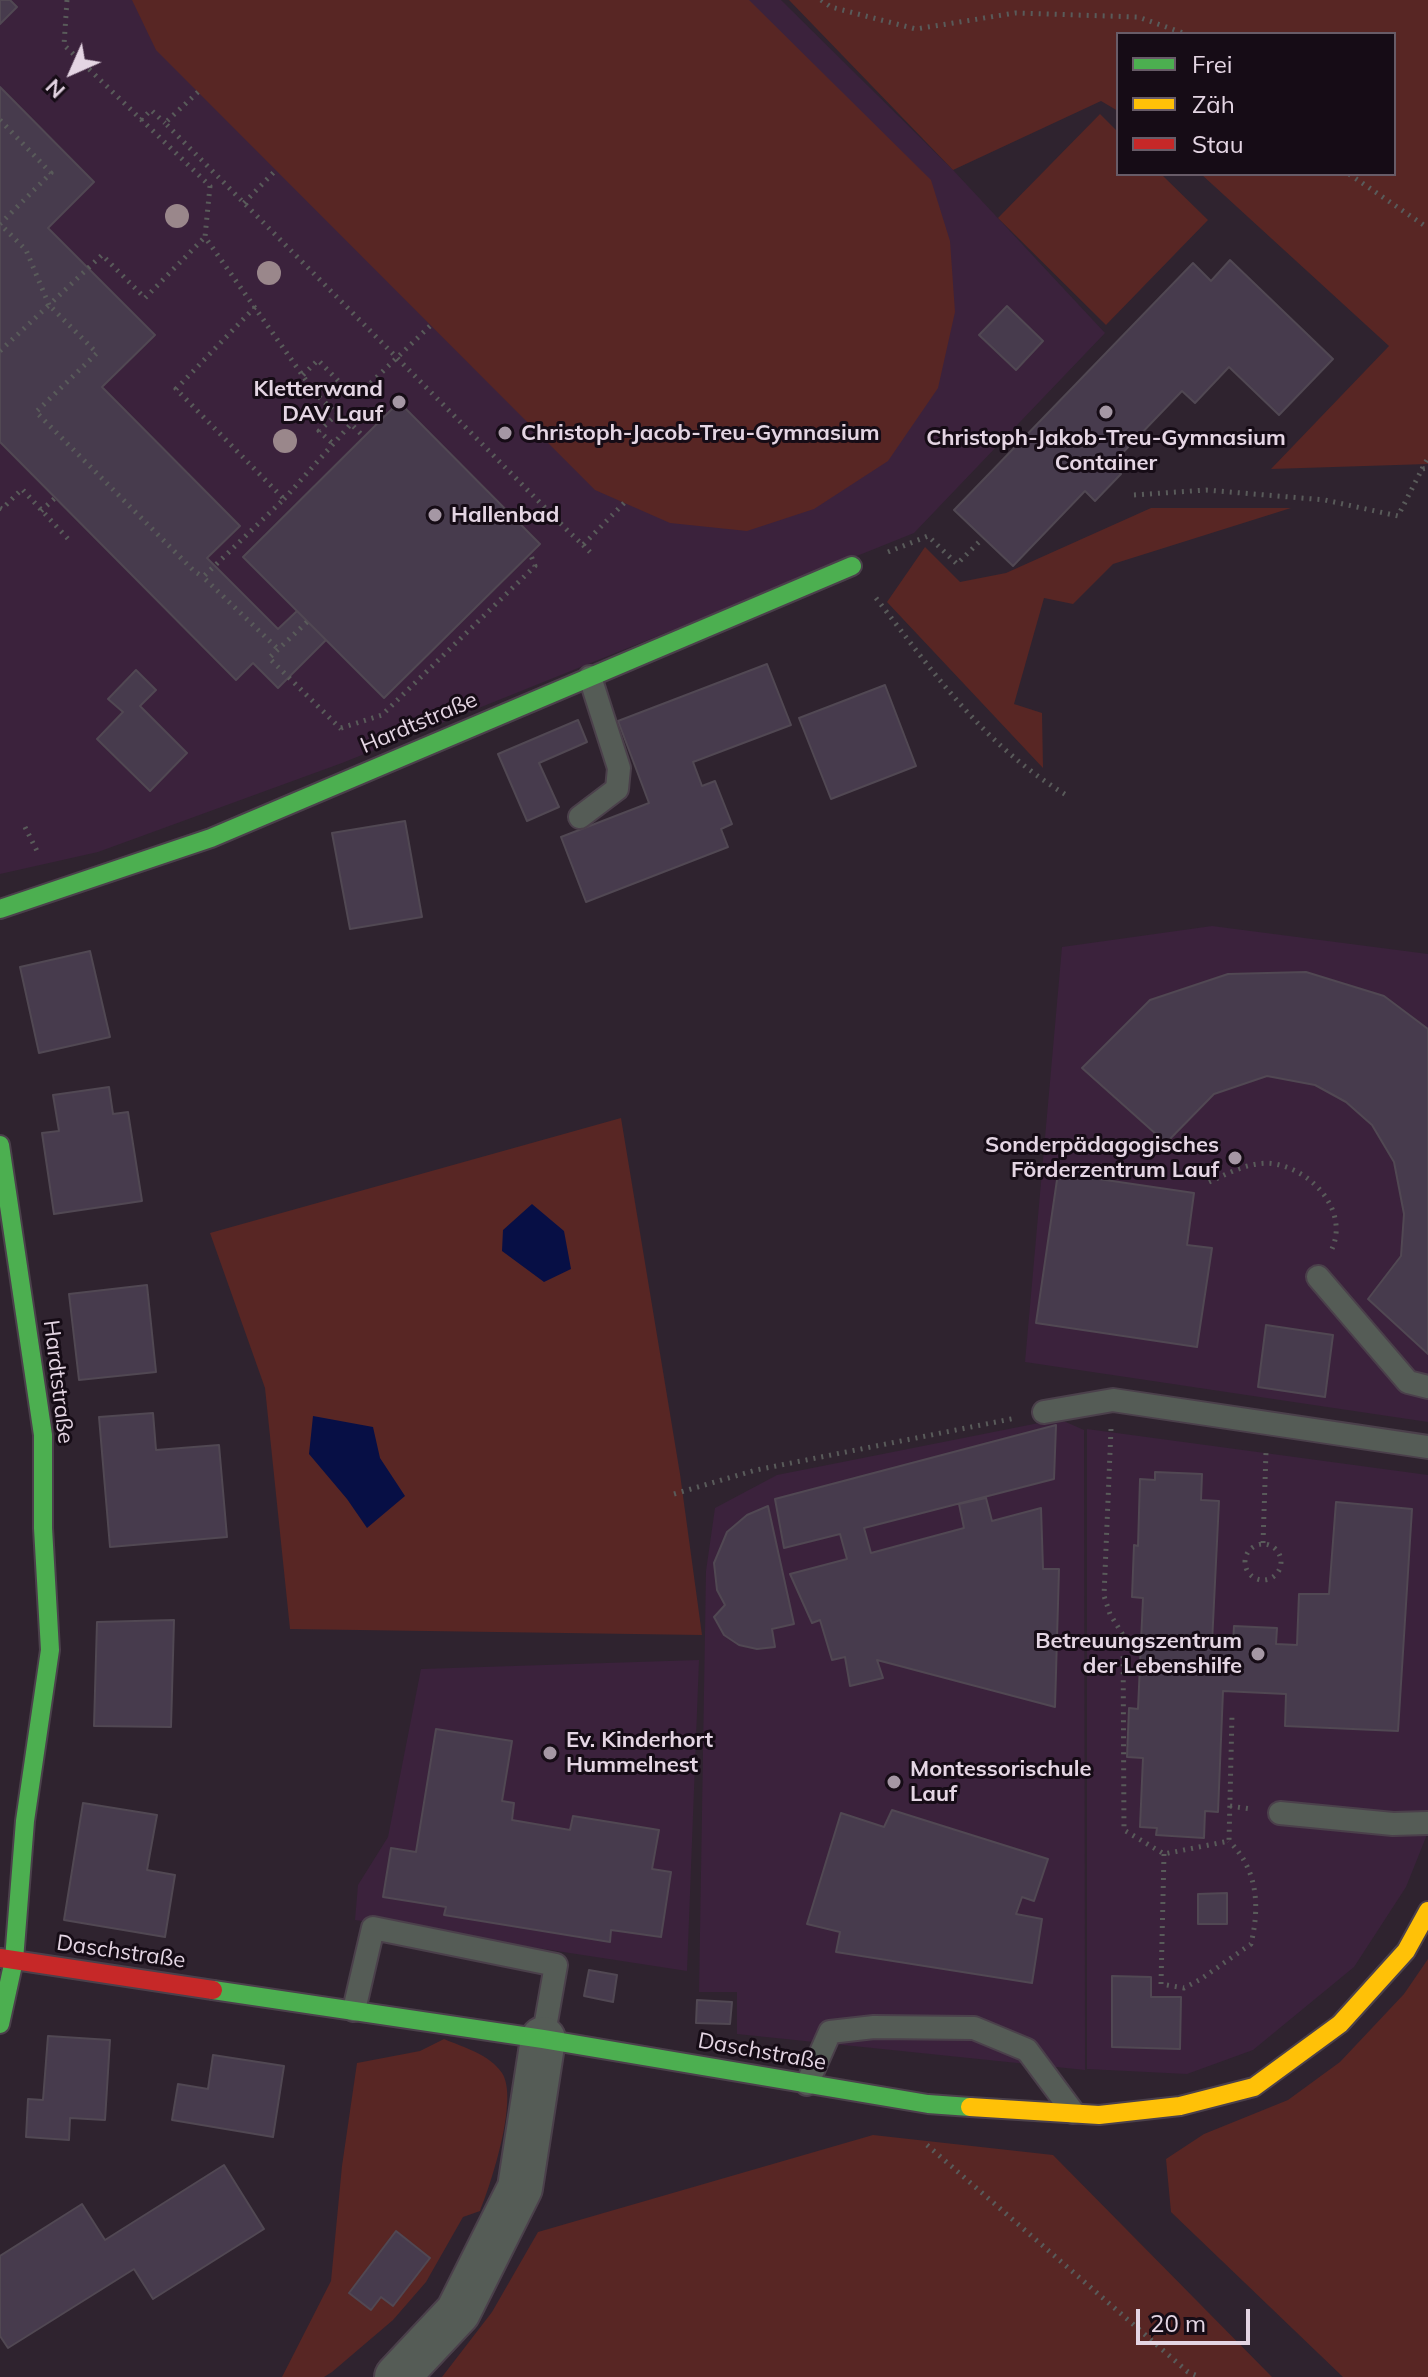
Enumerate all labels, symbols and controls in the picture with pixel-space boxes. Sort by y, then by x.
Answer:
north arrow [32,32,112,112]
legend [1116,32,1396,176]
text: Frei [1192,49,1233,79]
text: N [39,73,71,105]
text: Zäh [1192,89,1235,119]
text: Stau [1192,129,1244,159]
place label: Kletterwand DAV Lauf [254,376,383,428]
marker: Kletterwand DAV Lauf [390,393,408,411]
marker: Christoph-Jakob-Treu-Gymnasium Container [1097,403,1115,421]
place label: Christoph-Jacob-Treu-Gymnasium [521,420,880,446]
marker: Christoph-Jacob-Treu-Gymnasium [496,424,514,442]
place label: Christoph-Jakob-Treu-Gymnasium Container [926,425,1286,476]
place label: Hallenbad [451,502,559,528]
marker: Hallenbad [426,506,444,524]
street label: Hardtstraße [357,687,481,759]
place label: Sonderpädagogisches Förderzentrum Lauf [985,1132,1219,1184]
marker: Sonderpädagogisches Förderzentrum Lauf [1226,1149,1244,1167]
street label: Hardtstraße [37,1319,79,1445]
place label: Betreuungszentrum der Lebenshilfe [1035,1628,1242,1680]
marker: Betreuungszentrum der Lebenshilfe [1249,1645,1267,1663]
place label: Ev. Kinderhort Hummelnest [566,1727,713,1778]
marker: Ev. Kinderhort Hummelnest [541,1744,559,1762]
place label: Montessorischule Lauf [910,1756,1091,1808]
marker: Montessorischule Lauf [885,1773,903,1791]
street label: Daschstraße [55,1930,187,1974]
street label: Daschstraße [696,2028,828,2076]
scale bar [1140,2293,1254,2343]
text: 20 m [1150,2308,1206,2338]

